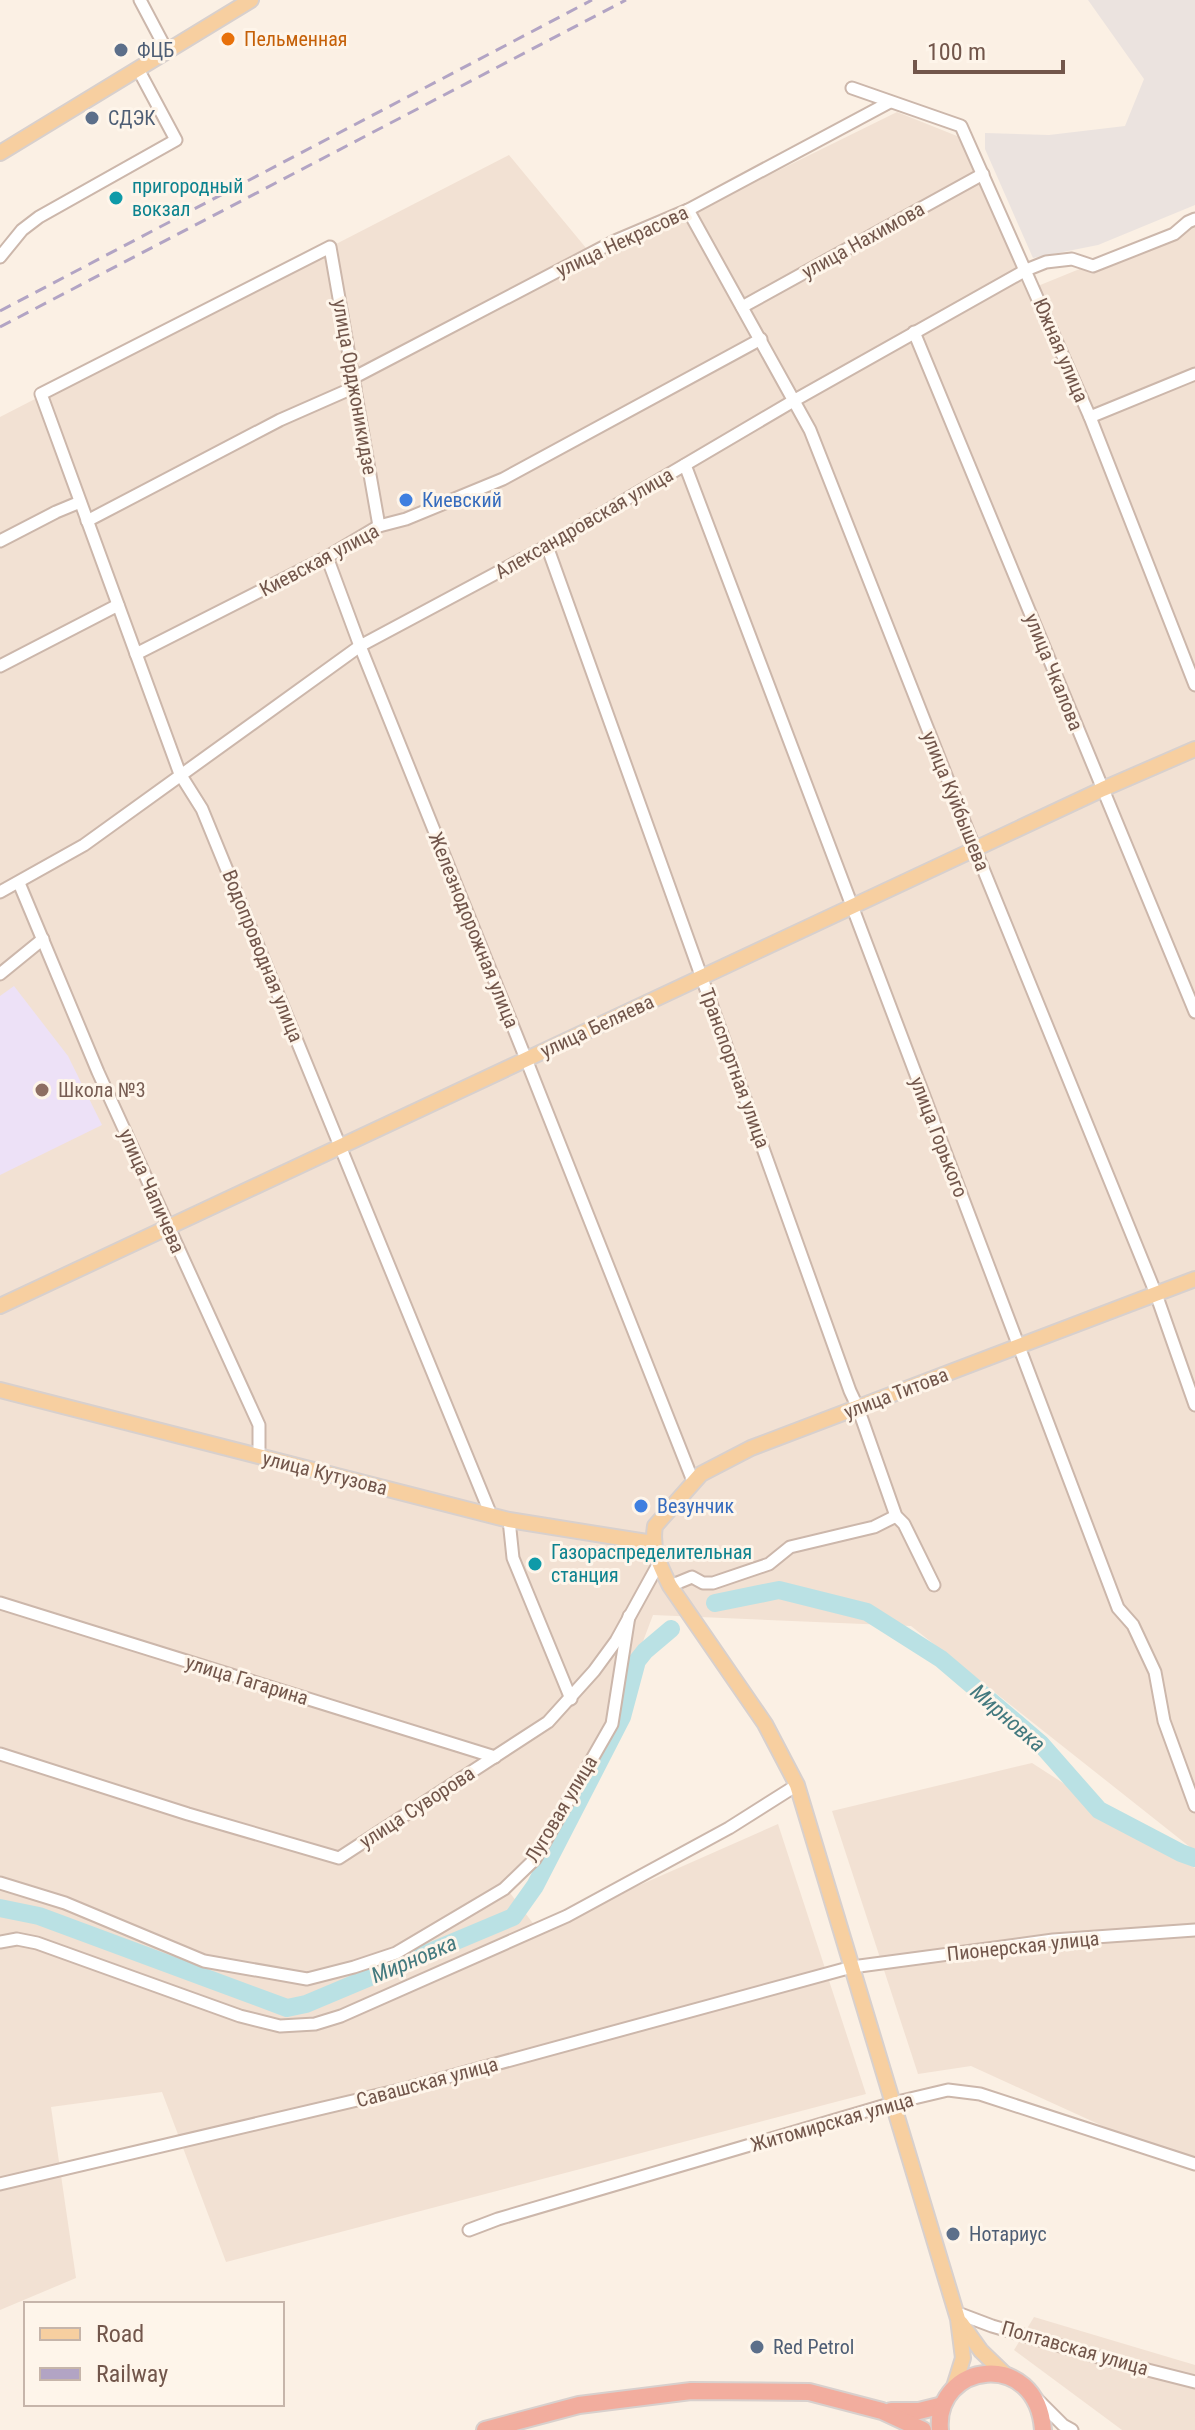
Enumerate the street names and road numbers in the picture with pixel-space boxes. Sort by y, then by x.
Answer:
street label: улица Нахимова [797,196,929,284]
street label: улица Некрасова [552,200,692,282]
street label: Южная улица [1028,294,1094,406]
street label: улица Орджоникидзе [328,297,382,477]
street label: Александровская улица [491,462,677,584]
street label: Киевская улица [255,518,383,602]
street label: улица Чкалова [1020,610,1088,734]
street label: улица Куйбышева [917,728,995,874]
street label: Железнодорожная улица [424,829,524,1031]
street label: Водопроводная улица [217,866,309,1046]
street label: Транспортная улица [695,985,775,1151]
street label: улица Беляева [537,989,657,1063]
street label: улица Горького [905,1073,973,1201]
street label: улица Чапичева [114,1125,190,1257]
street label: улица Титова [840,1362,952,1424]
street label: улица Кутузова [260,1446,390,1500]
street label: улица Гагарина [183,1650,311,1710]
street label: Луговая улица [520,1751,602,1867]
street label: улица Суворова [355,1761,479,1853]
street label: Пионерская улица [946,1926,1100,1966]
street label: Савашская улица [354,2052,500,2112]
street label: Житомирская улица [748,2087,916,2157]
street label: Полтавская улица [999,2316,1151,2380]

